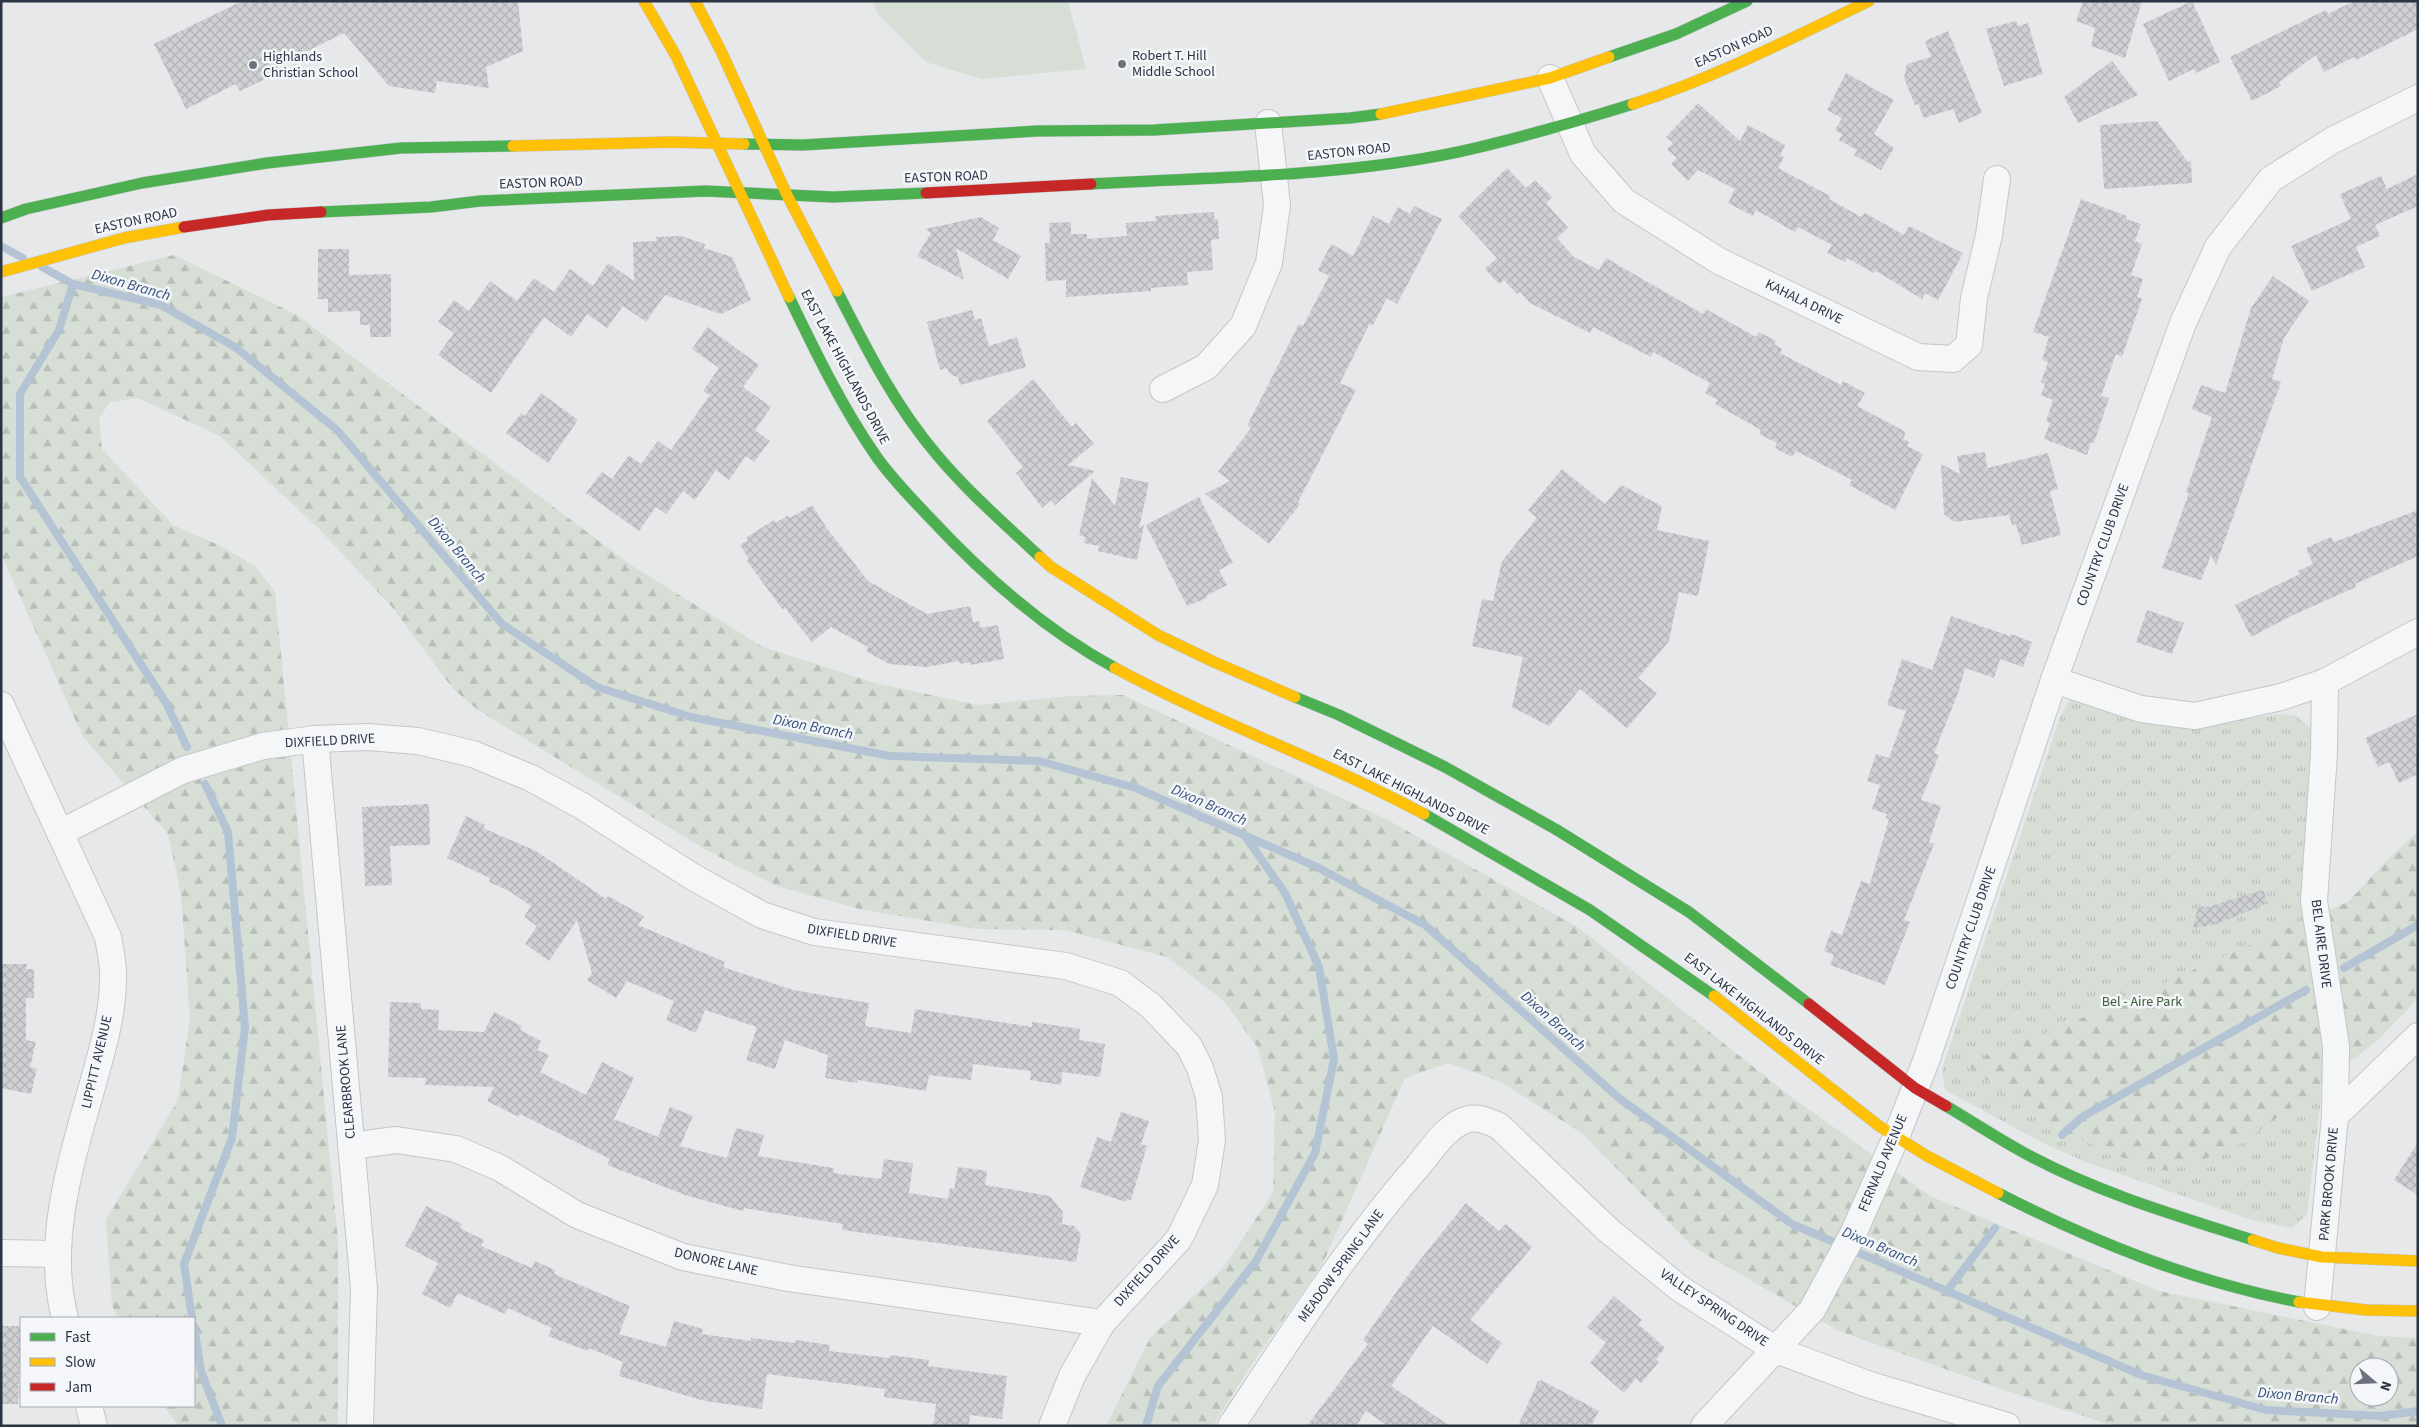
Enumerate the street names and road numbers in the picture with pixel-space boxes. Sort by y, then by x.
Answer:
street label: EASTON ROAD [1692,21,1776,73]
street label: EASTON ROAD [1306,138,1392,166]
street label: EASTON ROAD [904,166,988,188]
street label: EASTON ROAD [499,172,583,194]
street label: EASTON ROAD [93,203,179,239]
street label: KAHALA DRIVE [1762,275,1846,329]
street label: EAST LAKE HIGHLANDS DRIVE [796,286,894,448]
street label: COUNTRY CLUB DRIVE [2072,481,2134,609]
street label: DIXFIELD DRIVE [284,729,376,753]
street label: EAST LAKE HIGHLANDS DRIVE [1329,744,1493,840]
street label: COUNTRY CLUB DRIVE [1941,864,2001,992]
street label: BEL AIRE DRIVE [2306,898,2336,990]
street label: DIXFIELD DRIVE [806,919,898,953]
street label: EAST LAKE HIGHLANDS DRIVE [1680,948,1828,1070]
street label: LIPPITT AVENUE [77,1013,117,1111]
street label: CLEARBROOK LANE [331,1024,361,1140]
street label: FERNALD AVENUE [1853,1111,1913,1215]
street label: PARK BROOK DRIVE [2314,1126,2344,1242]
street label: MEADOW SPRING LANE [1293,1205,1389,1327]
street label: DIXFIELD DRIVE [1109,1231,1185,1311]
street label: DONORE LANE [672,1243,760,1281]
street label: VALLEY SPRING DRIVE [1656,1264,1772,1352]

